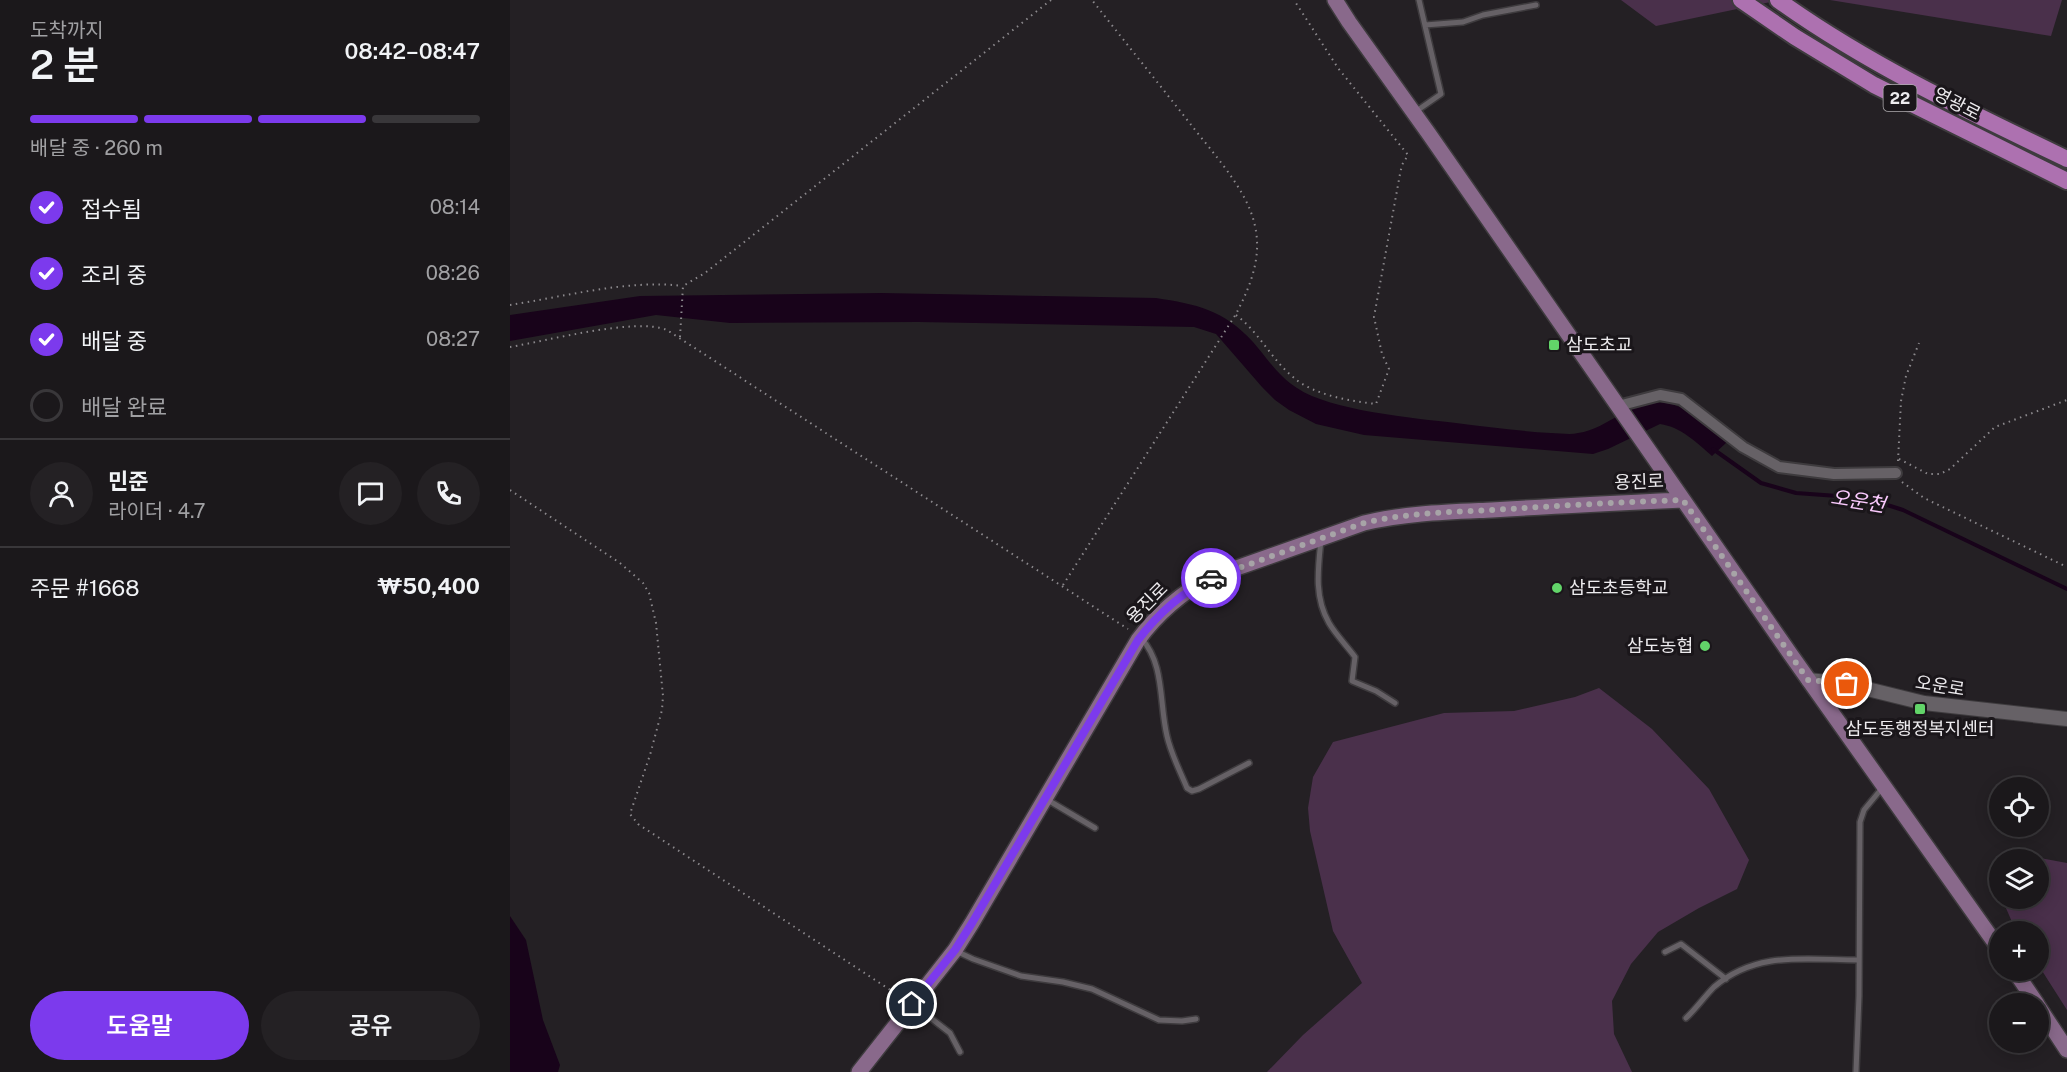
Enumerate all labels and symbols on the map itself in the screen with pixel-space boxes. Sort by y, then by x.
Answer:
street label: 영광로 [1930,83,1984,124]
road number: 22 [1884,85,1916,111]
place label: 삼도초교 [1566,334,1632,355]
marker: 삼도초교 [1547,338,1561,352]
street label: 용진로 [1614,470,1664,493]
water label: 오운천 [1829,485,1890,518]
courier [1181,548,1241,608]
place label: 삼도초등학교 [1569,577,1668,598]
street label: 용진로 [1122,578,1172,628]
marker: 삼도초등학교 [1550,581,1564,595]
place label: 삼도농협 [1627,635,1693,656]
marker: 삼도농협 [1698,639,1712,653]
pin [1821,658,1872,709]
street label: 오운로 [1914,671,1966,700]
marker: 삼도동행정복지센터 [1913,702,1927,716]
place label: 삼도동행정복지센터 [1845,718,1995,739]
pin [886,978,937,1029]

